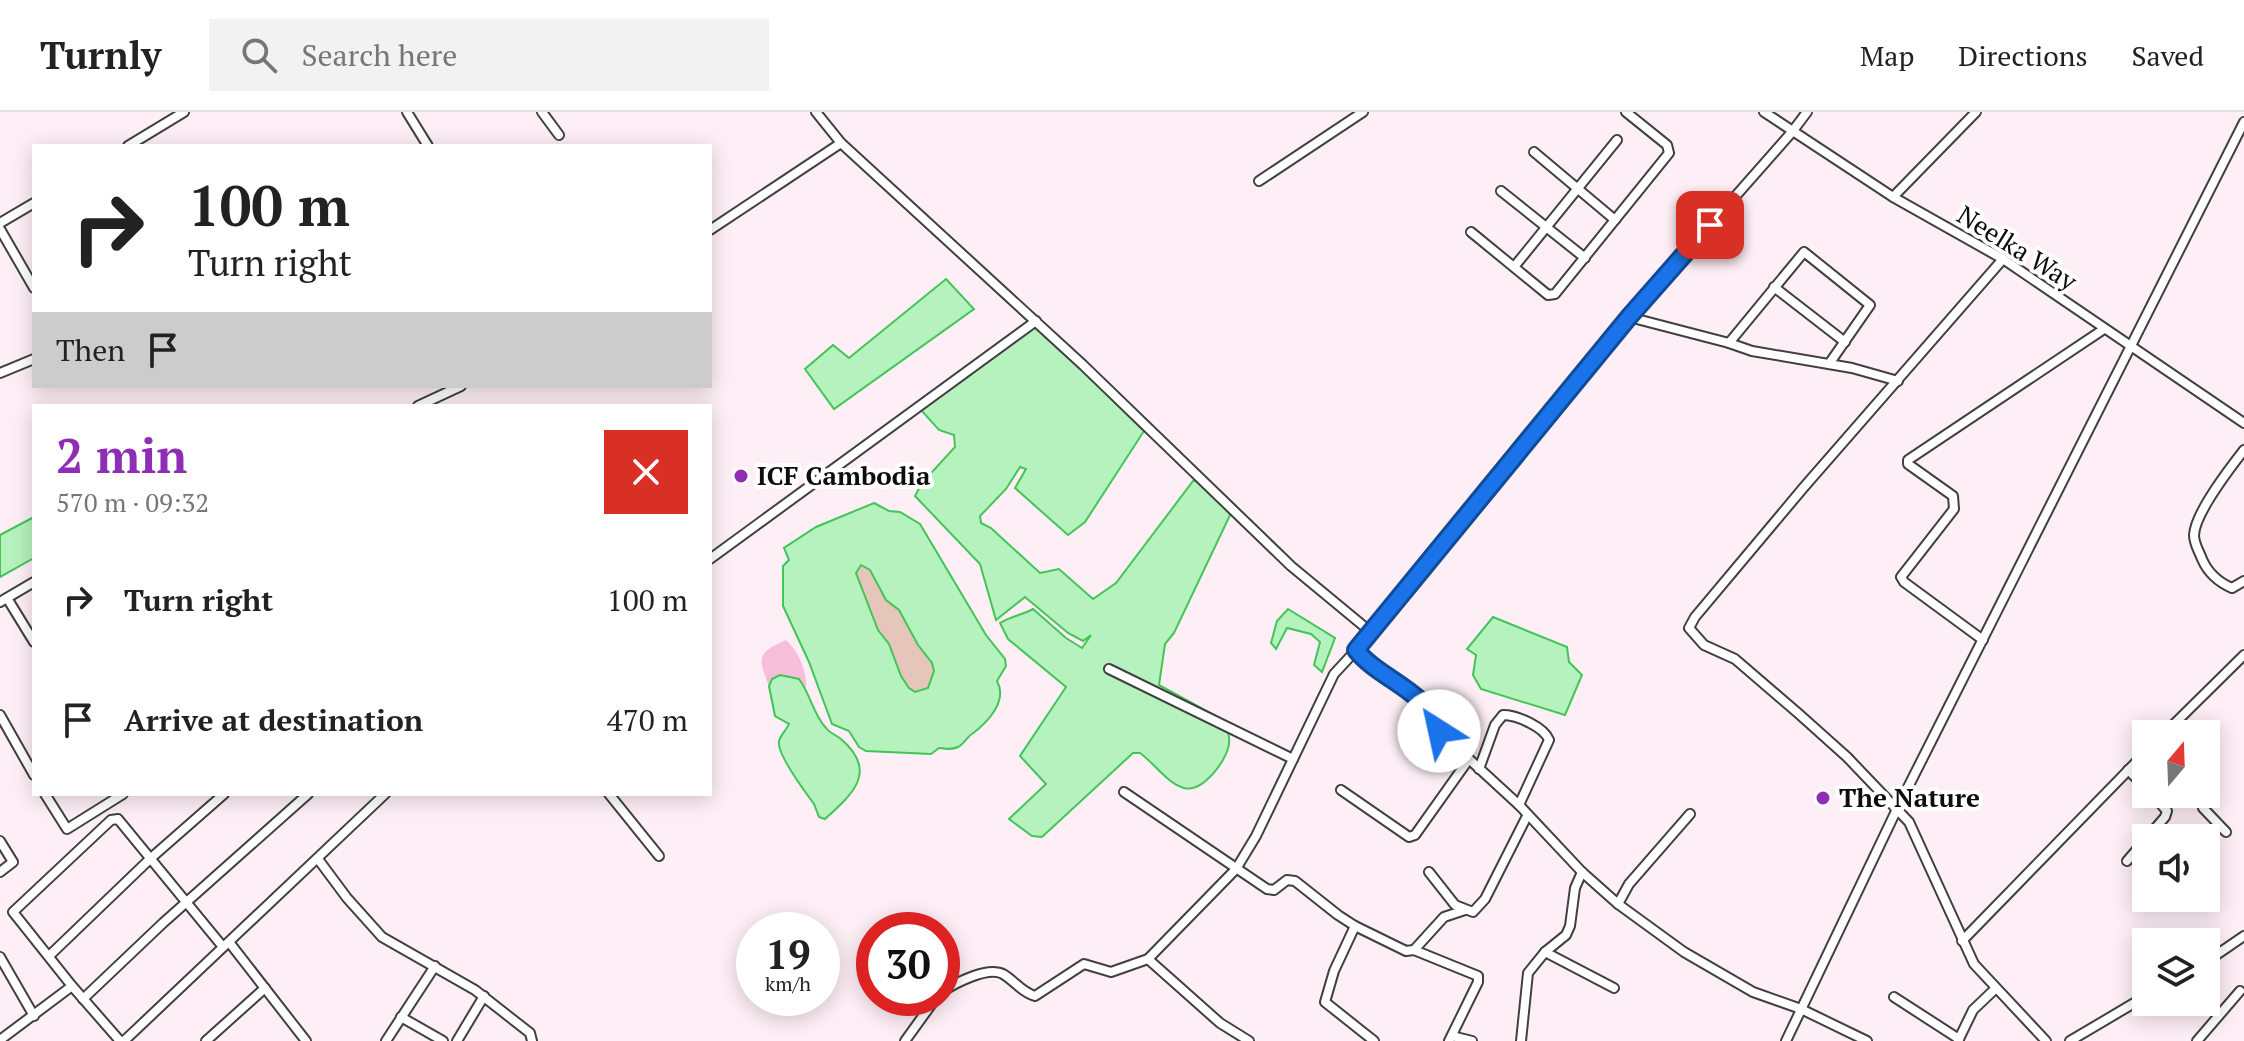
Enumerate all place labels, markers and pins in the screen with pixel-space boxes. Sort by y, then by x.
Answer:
pin [1676,191,1744,259]
place label: ICF Cambodia [757,458,931,492]
marker: ICF Cambodia [732,467,750,485]
place label: The Nature [1839,780,1980,814]
marker: The Nature [1814,789,1832,807]

